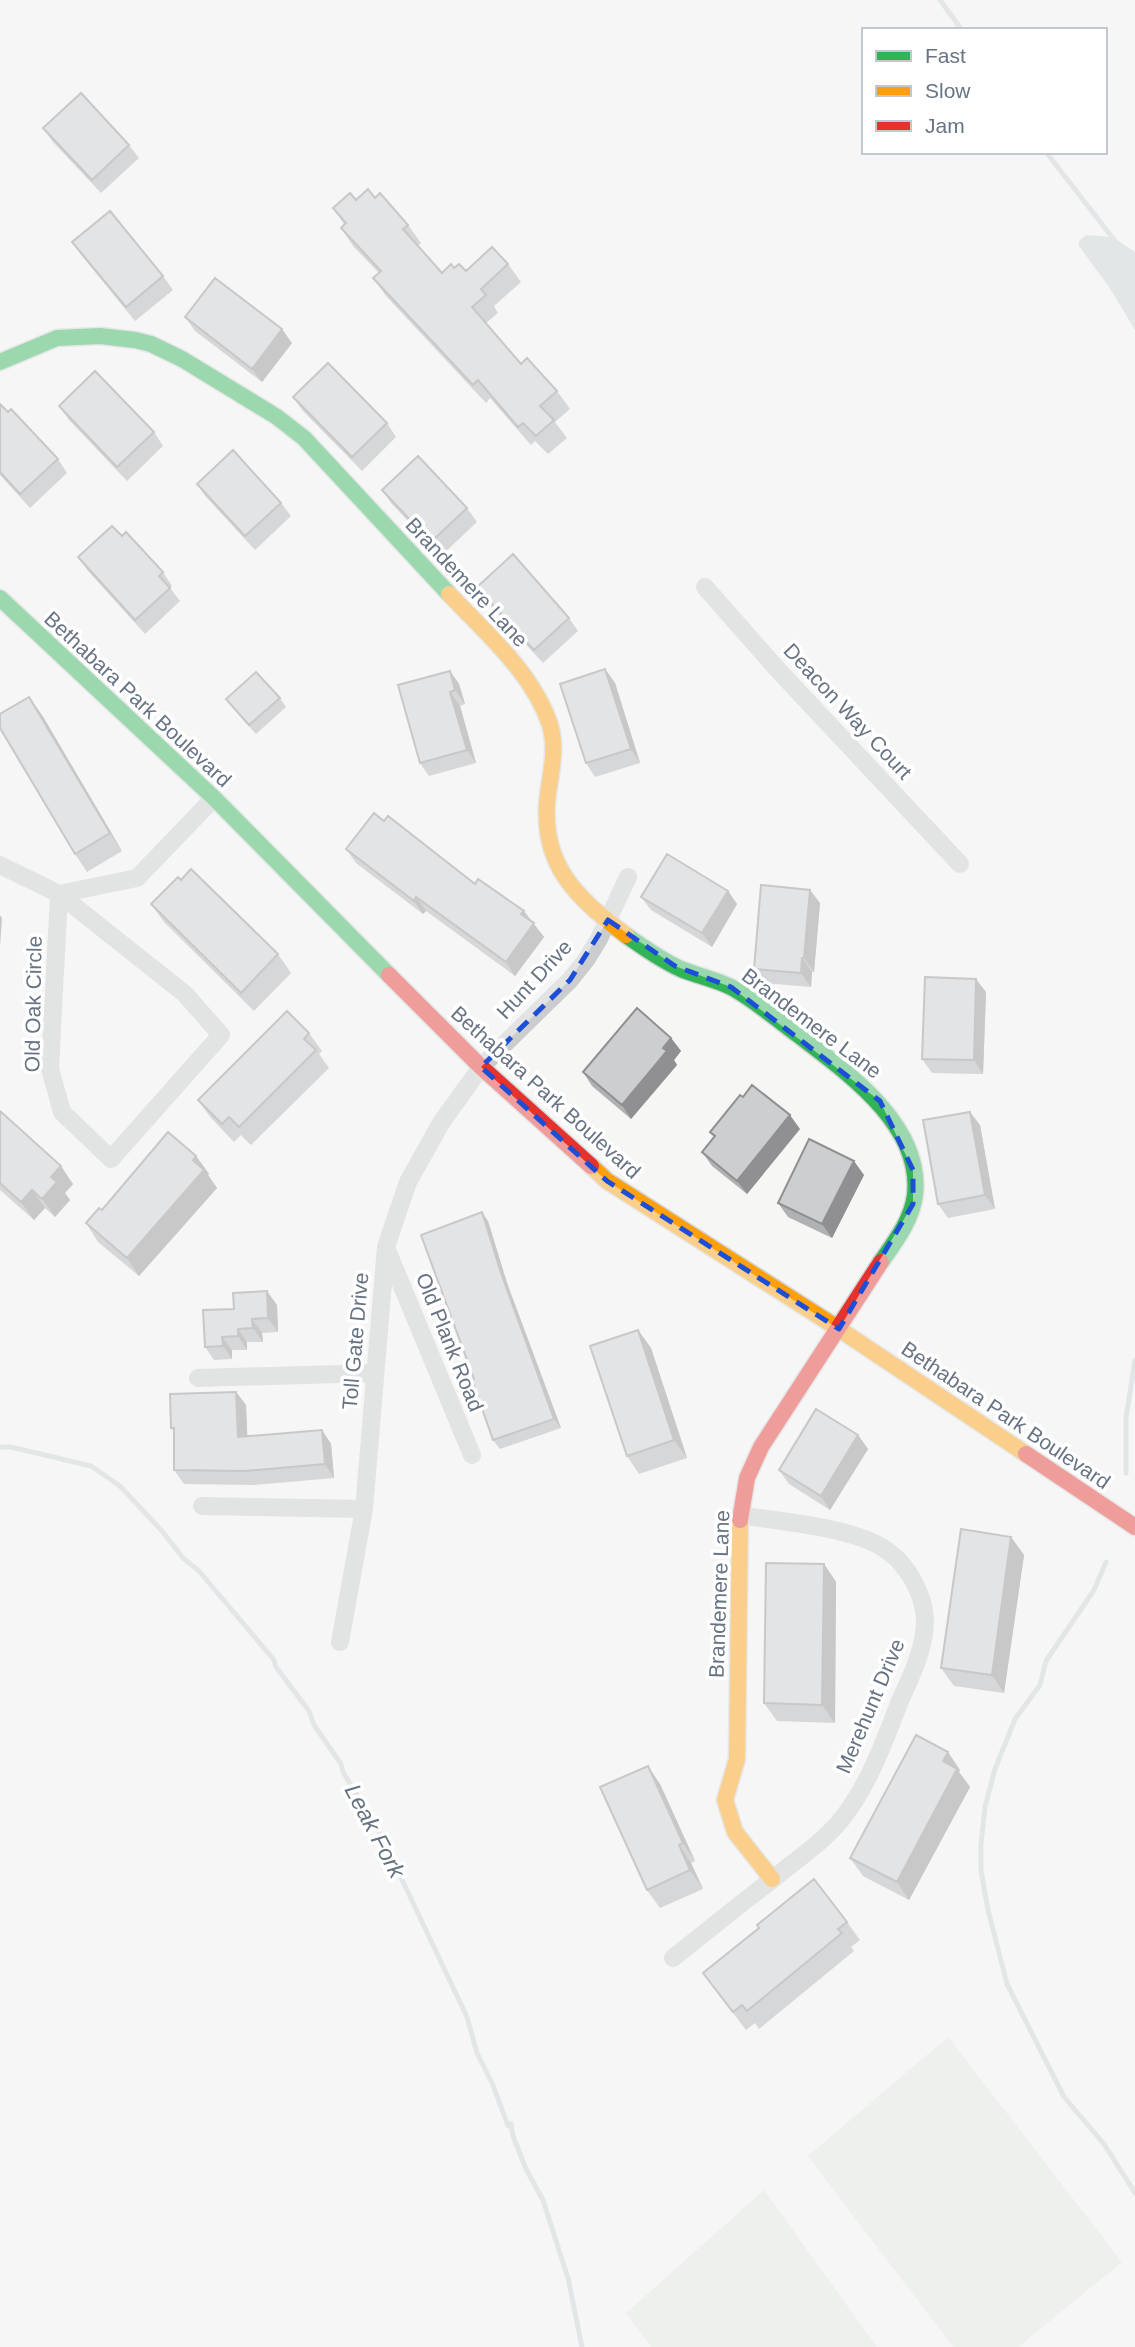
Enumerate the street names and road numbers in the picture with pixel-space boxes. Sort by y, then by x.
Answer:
street label: Brandemere Lane [401,513,533,651]
street label: Bethabara Park Boulevard [40,607,236,791]
street label: Deacon Way Court [779,639,917,784]
street label: Hunt Drive [492,935,576,1023]
street label: Old Oak Circle [20,936,46,1072]
street label: Brandemere Lane [738,963,886,1083]
street label: Bethabara Park Boulevard [447,1001,645,1183]
street label: Old Plank Road [412,1270,488,1414]
street label: Toll Gate Drive [338,1271,372,1411]
street label: Bethabara Park Boulevard [897,1337,1115,1493]
street label: Brandemere Lane [705,1510,733,1678]
street label: Merehunt Drive [831,1635,909,1777]

